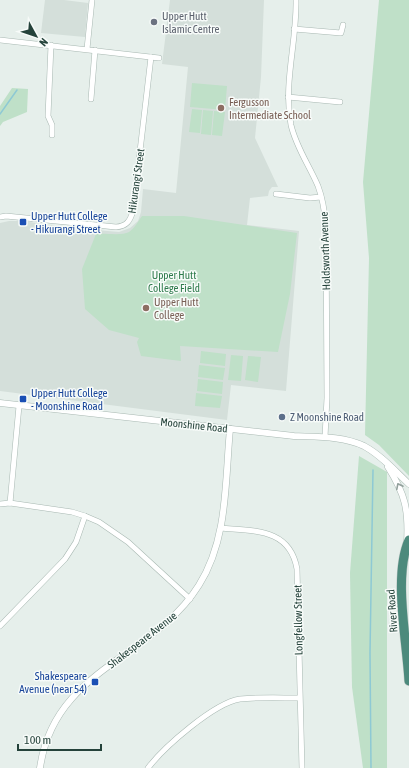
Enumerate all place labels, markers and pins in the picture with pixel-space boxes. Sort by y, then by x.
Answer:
place label: Upper Hutt Islamic Centre [162,10,219,35]
marker: Upper Hutt Islamic Centre [149,17,159,27]
place label: Fergusson Intermediate School [229,96,311,121]
marker: Fergusson Intermediate School [216,103,226,113]
place label: Upper Hutt College - Hikurangi Street [31,210,108,235]
marker: Upper Hutt College - Hikurangi Street [18,217,28,227]
place label: Upper Hutt College [154,296,199,321]
marker: Upper Hutt College [141,303,151,313]
place label: Upper Hutt College - Moonshine Road [31,387,108,412]
marker: Upper Hutt College - Moonshine Road [18,394,28,404]
place label: Z Moonshine Road [290,411,364,423]
marker: Z Moonshine Road [277,412,287,422]
place label: Shakespeare Avenue (near 54) [19,670,87,695]
marker: Shakespeare Avenue (near 54) [90,677,100,687]

